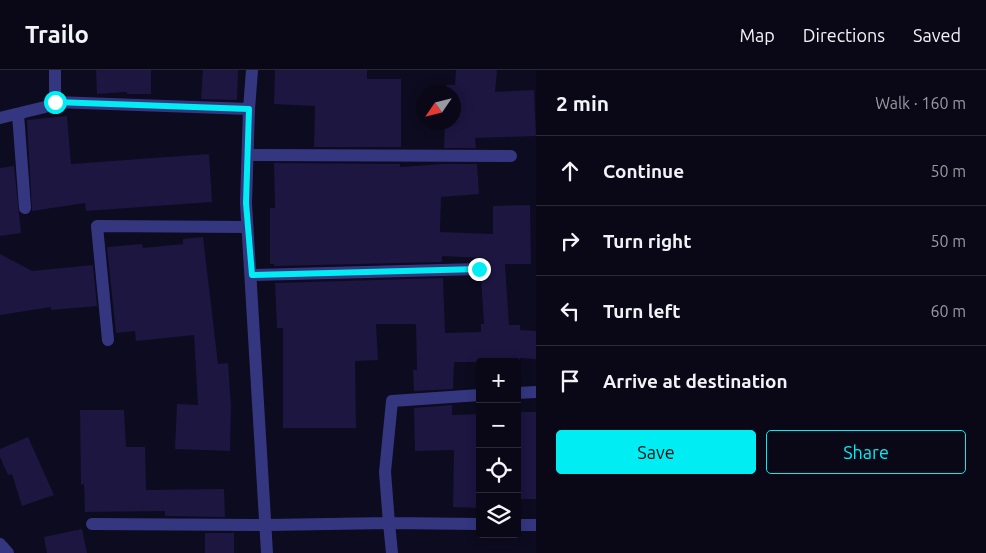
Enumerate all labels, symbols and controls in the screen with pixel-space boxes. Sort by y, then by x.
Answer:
text: Trailo [25,21,89,48]
text: Map [739,25,775,45]
text: Directions [803,25,885,45]
text: Saved [913,25,961,45]
north arrow [416,85,461,130]
route start [44,91,67,114]
text: 2 min [556,91,609,115]
text: Walk · 160 m [875,94,966,112]
icon: ahead [556,157,584,185]
text: Continue [603,160,684,182]
text: 50 m [930,162,966,180]
icon: right [556,227,584,255]
text: Turn right [603,230,691,252]
text: 50 m [930,232,966,250]
route end [468,258,491,281]
icon: left [556,297,584,325]
text: Turn left [603,300,681,322]
text: 60 m [930,302,966,320]
map controls [476,358,521,538]
button: + [476,358,521,403]
icon: arrive [556,367,584,395]
text: Arrive at destination [603,370,788,392]
button: − [476,403,521,448]
button: Save [556,430,756,474]
button: Share [766,430,966,474]
button: locate [476,448,521,493]
button: layers [476,493,521,538]

